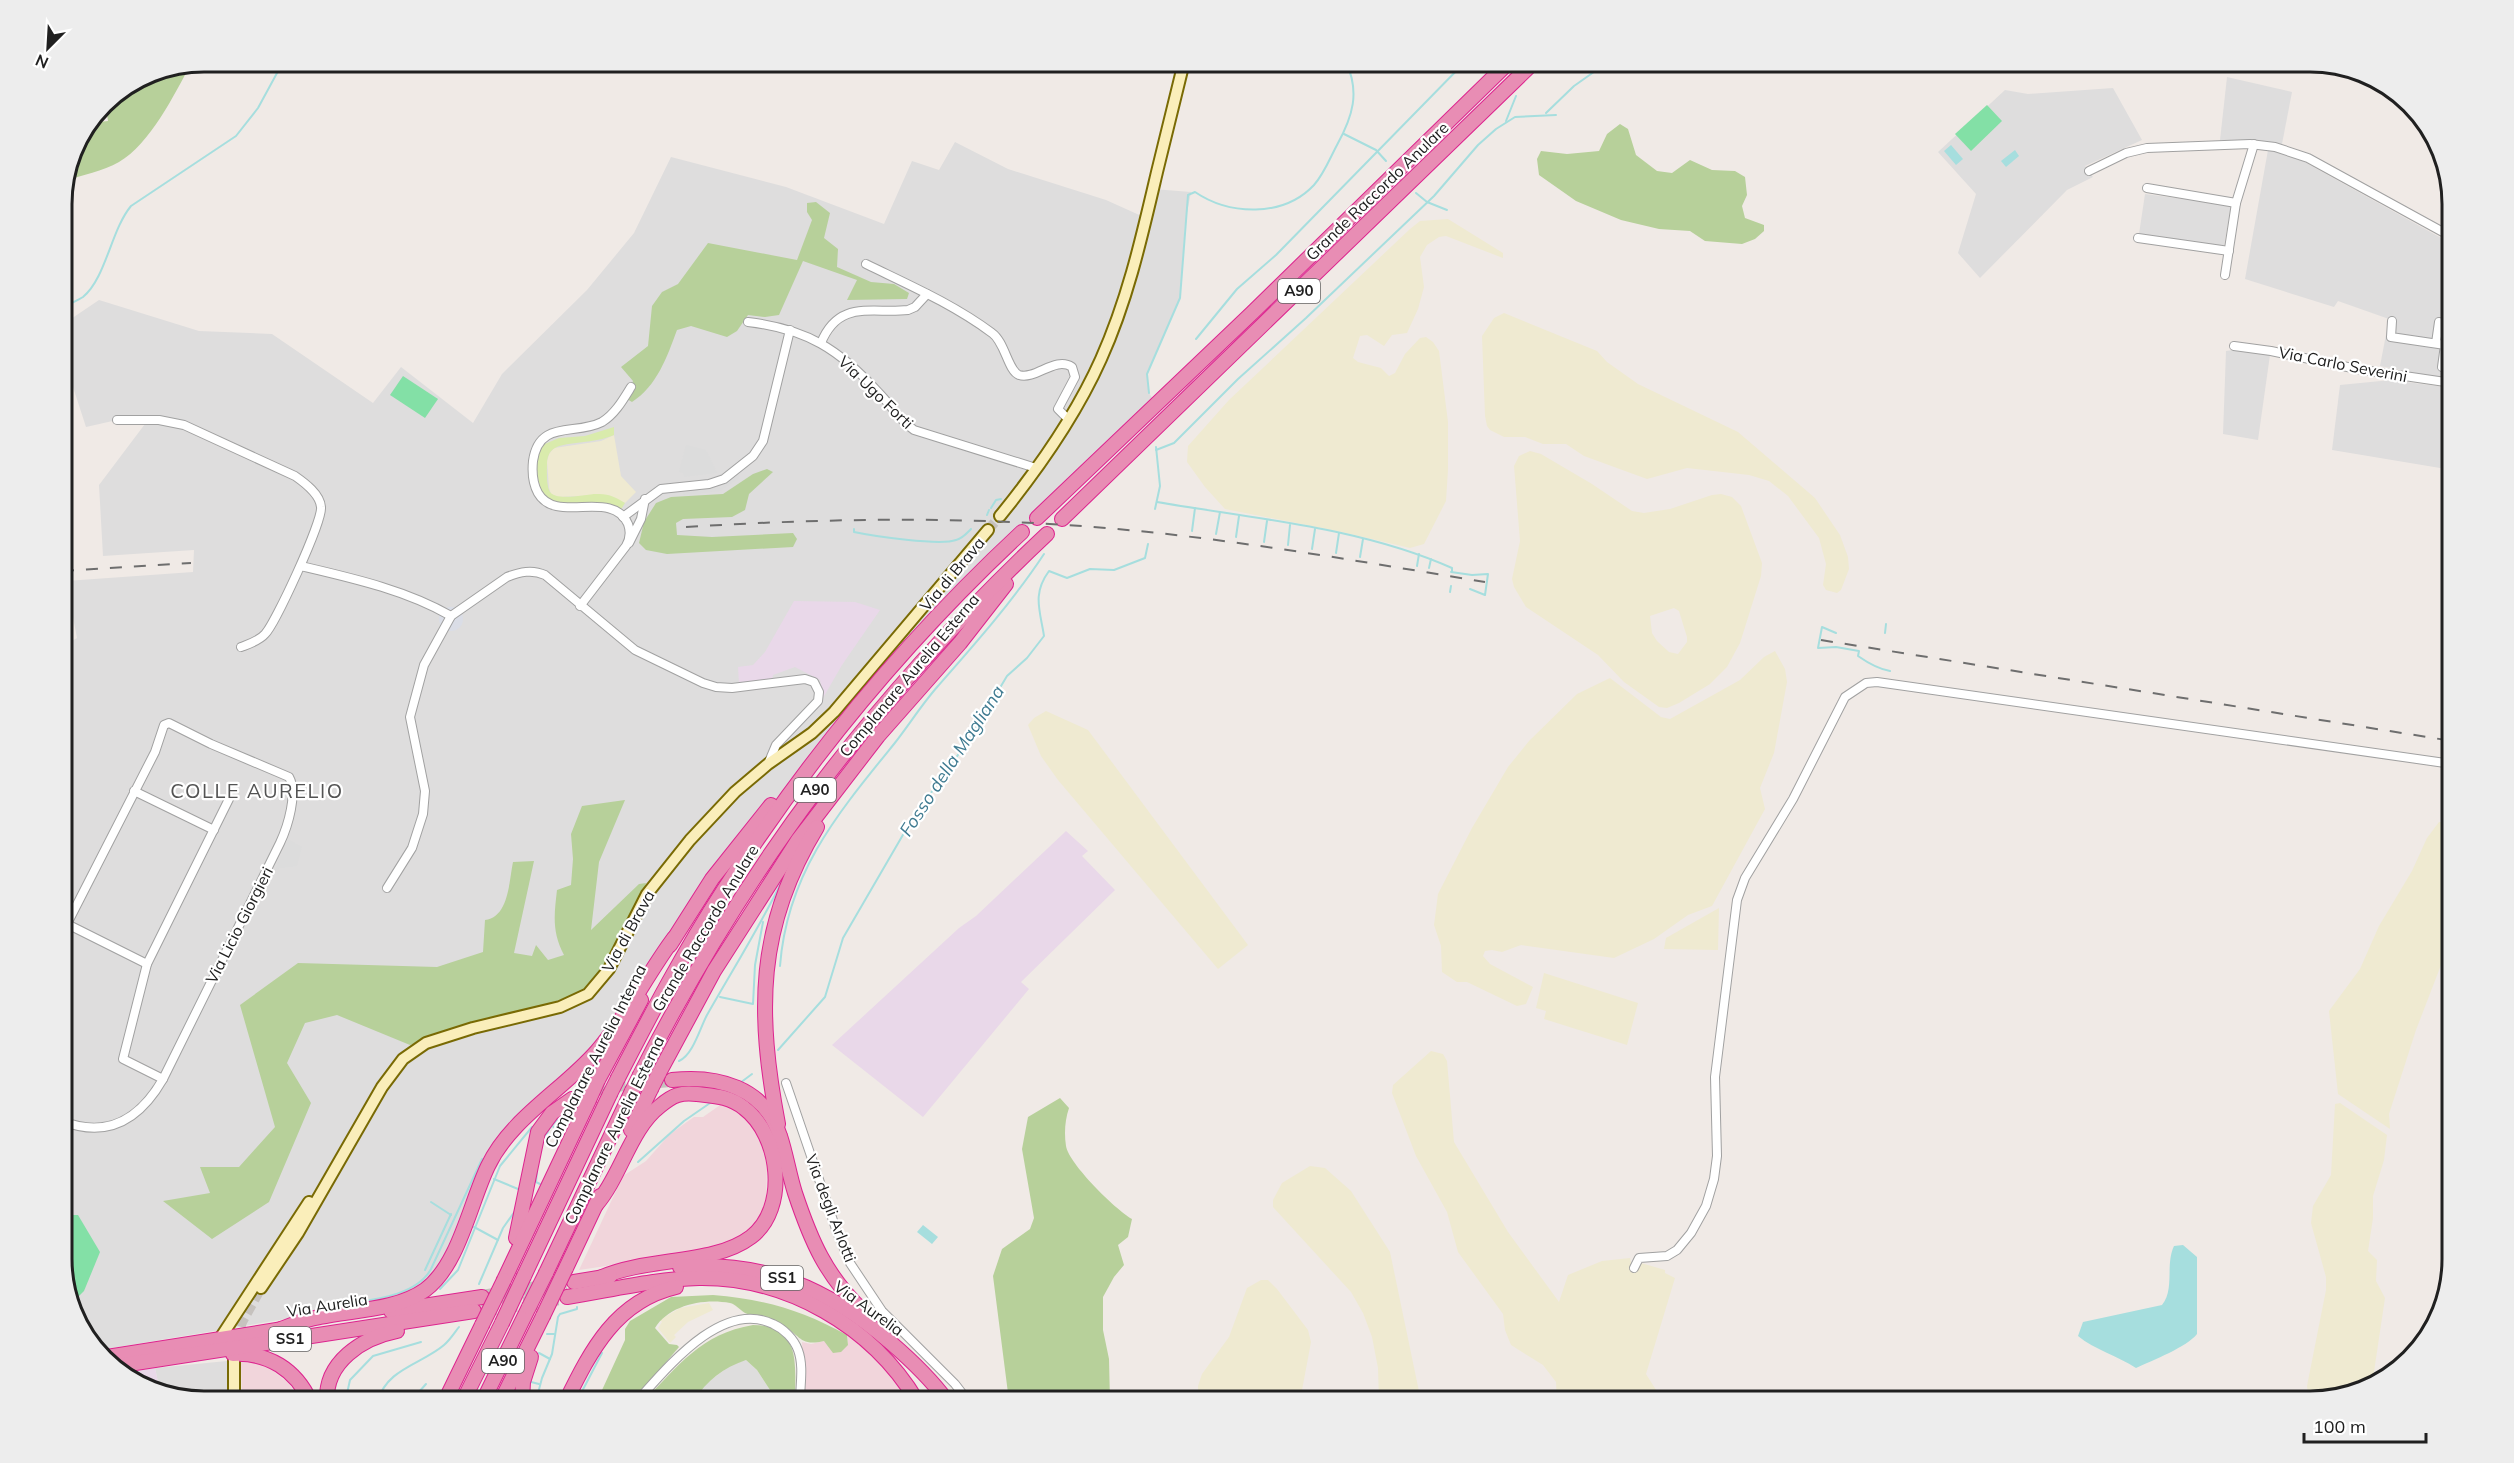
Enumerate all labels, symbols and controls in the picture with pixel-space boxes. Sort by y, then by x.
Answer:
north arrow [18,18,78,78]
text: N [32,50,51,73]
street label: Grande Raccordo Anulare [1301,117,1453,265]
road number: A90 [1278,279,1320,303]
street label: Via Carlo Severini [2277,342,2409,386]
street label: Via Ugo Forti [834,351,918,433]
street label: Via di Brava [915,533,989,615]
street label: Complanare Aurelia Esterna [835,589,983,761]
water label: Fosso della Magliana [894,681,1009,841]
district label: COLLE AURELIO [170,778,344,803]
road number: A90 [794,778,836,802]
street label: Grande Raccordo Anulare [647,841,763,1015]
street label: Via Licio Giorgieri [201,863,277,987]
street label: Via di Brava [597,887,659,975]
street label: Complanare Aurelia Interna [540,961,650,1151]
street label: Complanare Aurelia Esterna [560,1033,668,1227]
street label: Via degli Arlotti [801,1151,861,1265]
road number: SS1 [761,1266,803,1290]
street label: Via Aurelia [830,1276,908,1340]
street label: Via Aurelia [285,1289,369,1321]
road number: SS1 [269,1327,311,1351]
road number: A90 [482,1349,524,1373]
scale bar [2304,1406,2426,1444]
text: 100 m [2313,1415,2366,1438]

